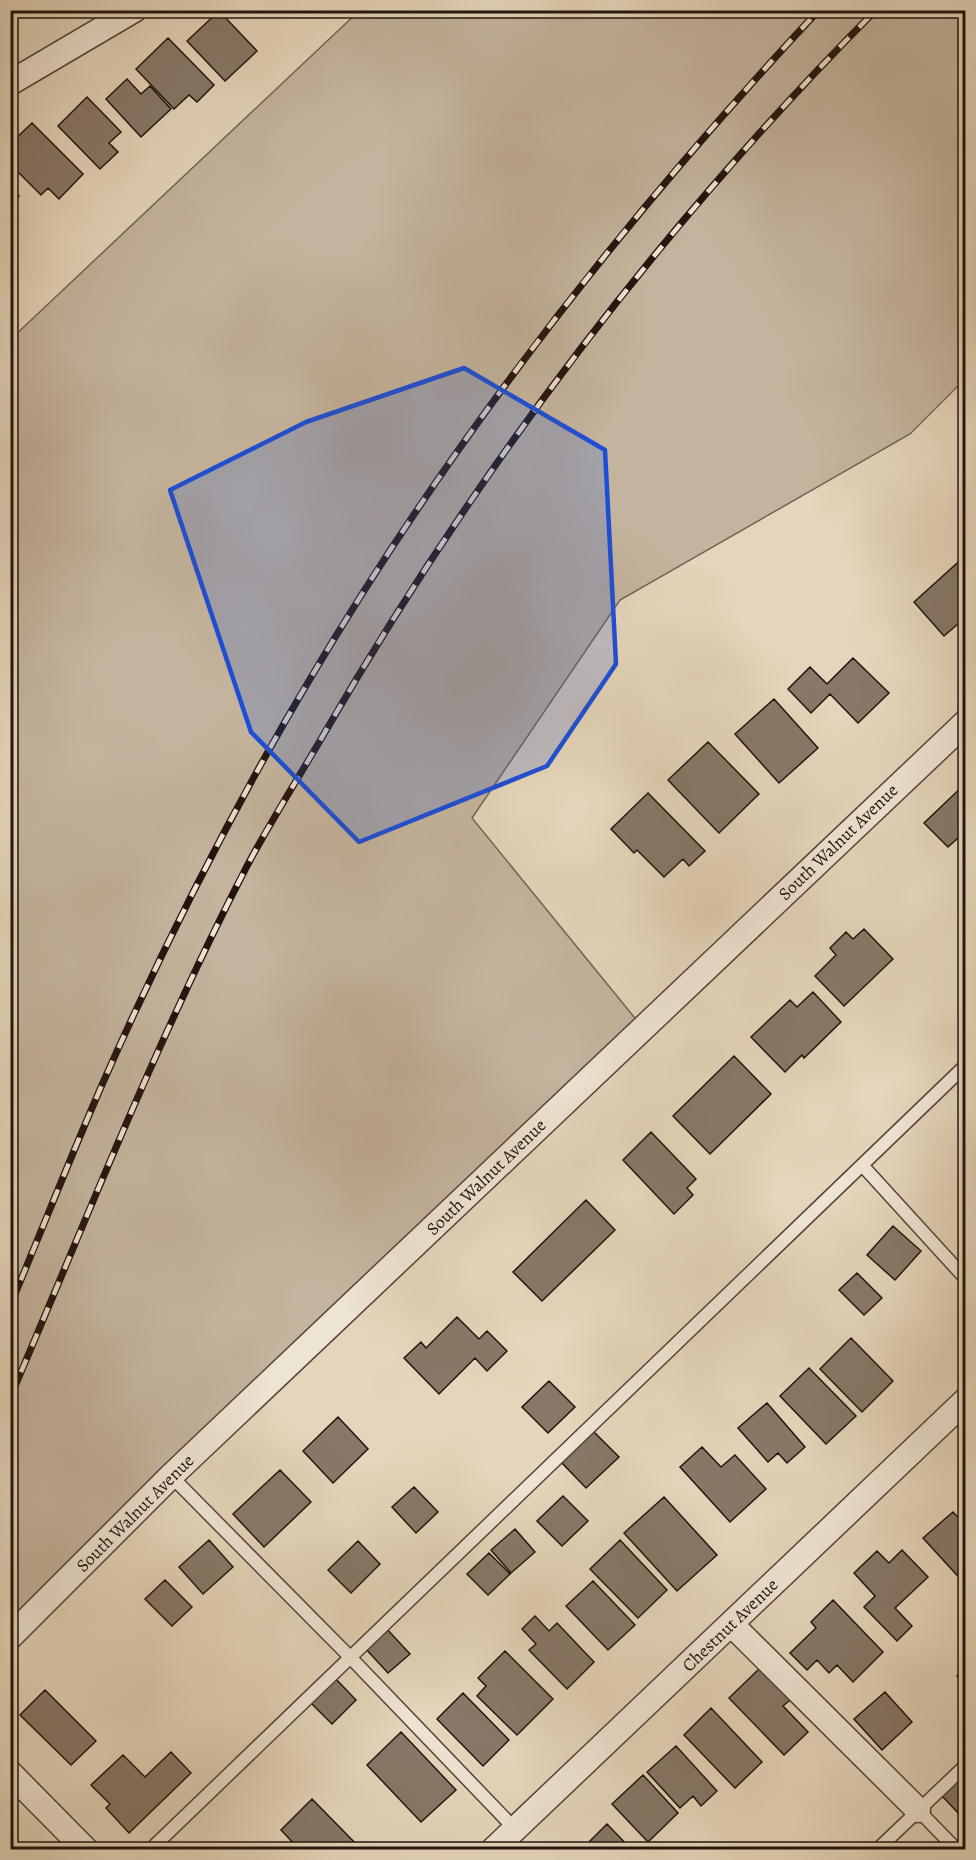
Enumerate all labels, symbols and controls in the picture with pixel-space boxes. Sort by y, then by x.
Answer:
street label: South Walnut Avenue [773,779,903,905]
street label: South Walnut Avenue [421,1114,551,1240]
street label: South Walnut Avenue [71,1449,199,1577]
street label: Chestnut Avenue [677,1573,783,1677]

